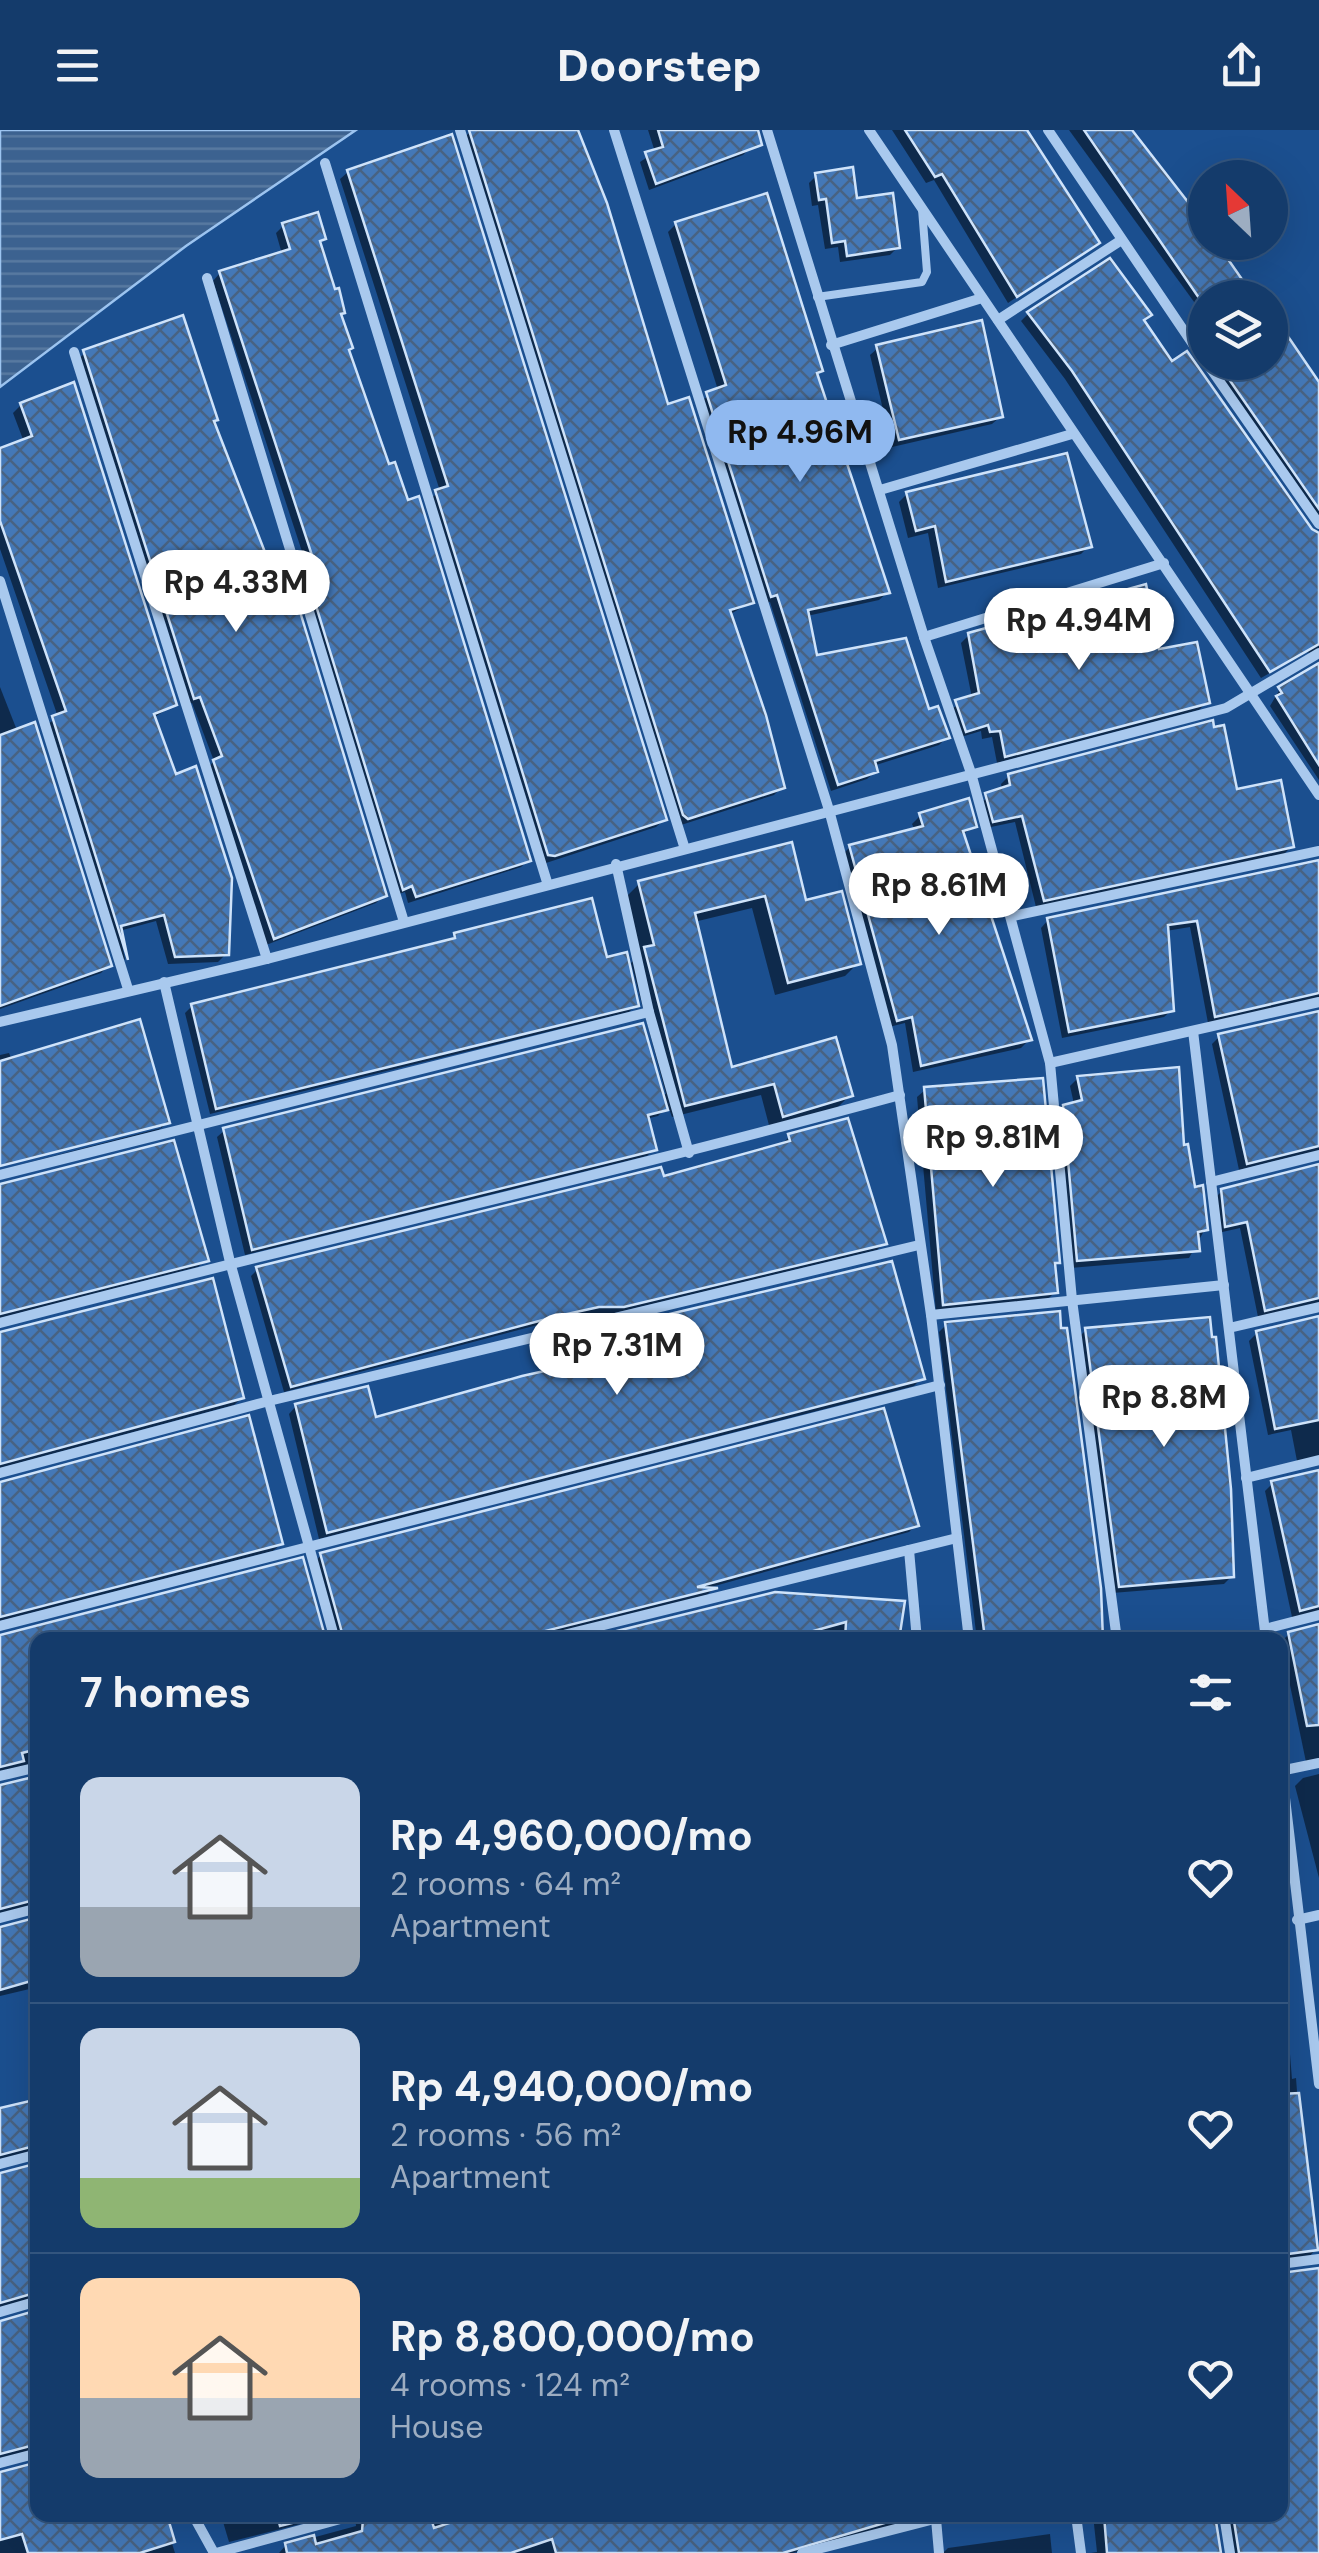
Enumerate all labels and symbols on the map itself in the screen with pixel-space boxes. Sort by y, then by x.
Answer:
north arrow [1188,160,1288,260]
pin: Rp 4.96M [697,400,903,485]
pin: Rp 4.33M [133,550,339,635]
pin: Rp 4.94M [976,588,1182,673]
pin: Rp 8.61M [836,853,1042,938]
pin: Rp 9.81M [890,1105,1096,1190]
pin: Rp 7.31M [514,1313,720,1398]
pin: Rp 8.8M [1072,1365,1256,1450]

